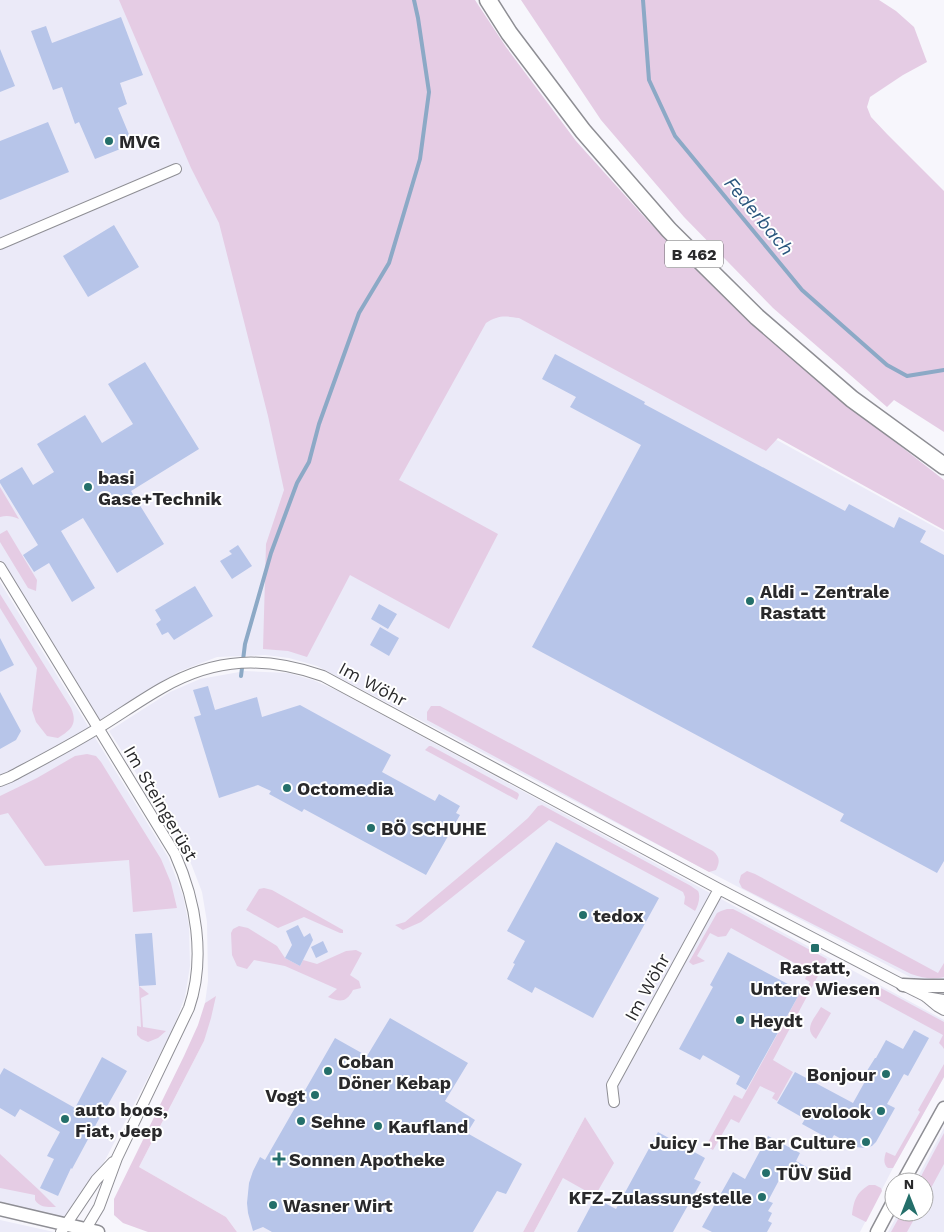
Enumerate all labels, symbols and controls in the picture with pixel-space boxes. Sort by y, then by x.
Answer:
place label: MVG [119,131,160,152]
marker: MVG [103,135,115,147]
water label: Federbach [719,172,799,260]
road number: B 462 [665,240,723,268]
place label: basi Gase+Technik [98,467,223,509]
marker: basi Gase+Technik [82,481,94,493]
place label: Aldi - Zentrale Rastatt [760,581,889,623]
marker: Aldi - Zentrale Rastatt [744,595,756,607]
street label: Im Wöhr [335,657,411,711]
street label: Im Steingerüst [120,742,203,865]
place label: Octomedia [297,778,394,799]
marker: Octomedia [281,782,293,794]
place label: BÖ SCHUHE [381,818,486,839]
marker: BÖ SCHUHE [365,822,377,834]
place label: tedox [593,905,644,926]
marker: tedox [577,909,589,921]
marker: Rastatt, Untere Wiesen [809,942,821,954]
street label: Im Wöhr [620,950,674,1024]
place label: Rastatt, Untere Wiesen [750,957,880,999]
place label: Heydt [750,1010,803,1031]
marker: Heydt [734,1014,746,1026]
place label: Coban Döner Kebap [338,1051,451,1093]
place label: Bonjour [807,1064,876,1085]
marker: Coban Döner Kebap [322,1065,334,1077]
marker: Bonjour [880,1068,892,1080]
place label: Vogt [265,1085,305,1106]
marker: Vogt [309,1089,321,1101]
place label: auto boos, Fiat, Jeep [75,1099,168,1141]
place label: evolook [802,1101,872,1122]
marker: evolook [875,1105,887,1117]
place label: Sehne [311,1111,366,1132]
marker: auto boos, Fiat, Jeep [59,1113,71,1125]
marker: Sehne [295,1115,307,1127]
place label: Kaufland [388,1116,468,1137]
marker: Kaufland [372,1120,384,1132]
place label: Juicy - The Bar Culture [650,1132,856,1153]
marker: Juicy - The Bar Culture [860,1136,872,1148]
place label: Sonnen Apotheke [289,1149,445,1170]
marker: Sonnen Apotheke [273,1153,285,1165]
place label: TÜV Süd [776,1163,851,1184]
marker: TÜV Süd [760,1167,772,1179]
north arrow [884,1172,934,1222]
text: N [904,1176,914,1192]
place label: KFZ-Zulassungstelle [569,1187,752,1208]
marker: KFZ-Zulassungstelle [756,1191,768,1203]
place label: Wasner Wirt [283,1195,393,1216]
marker: Wasner Wirt [267,1199,279,1211]

